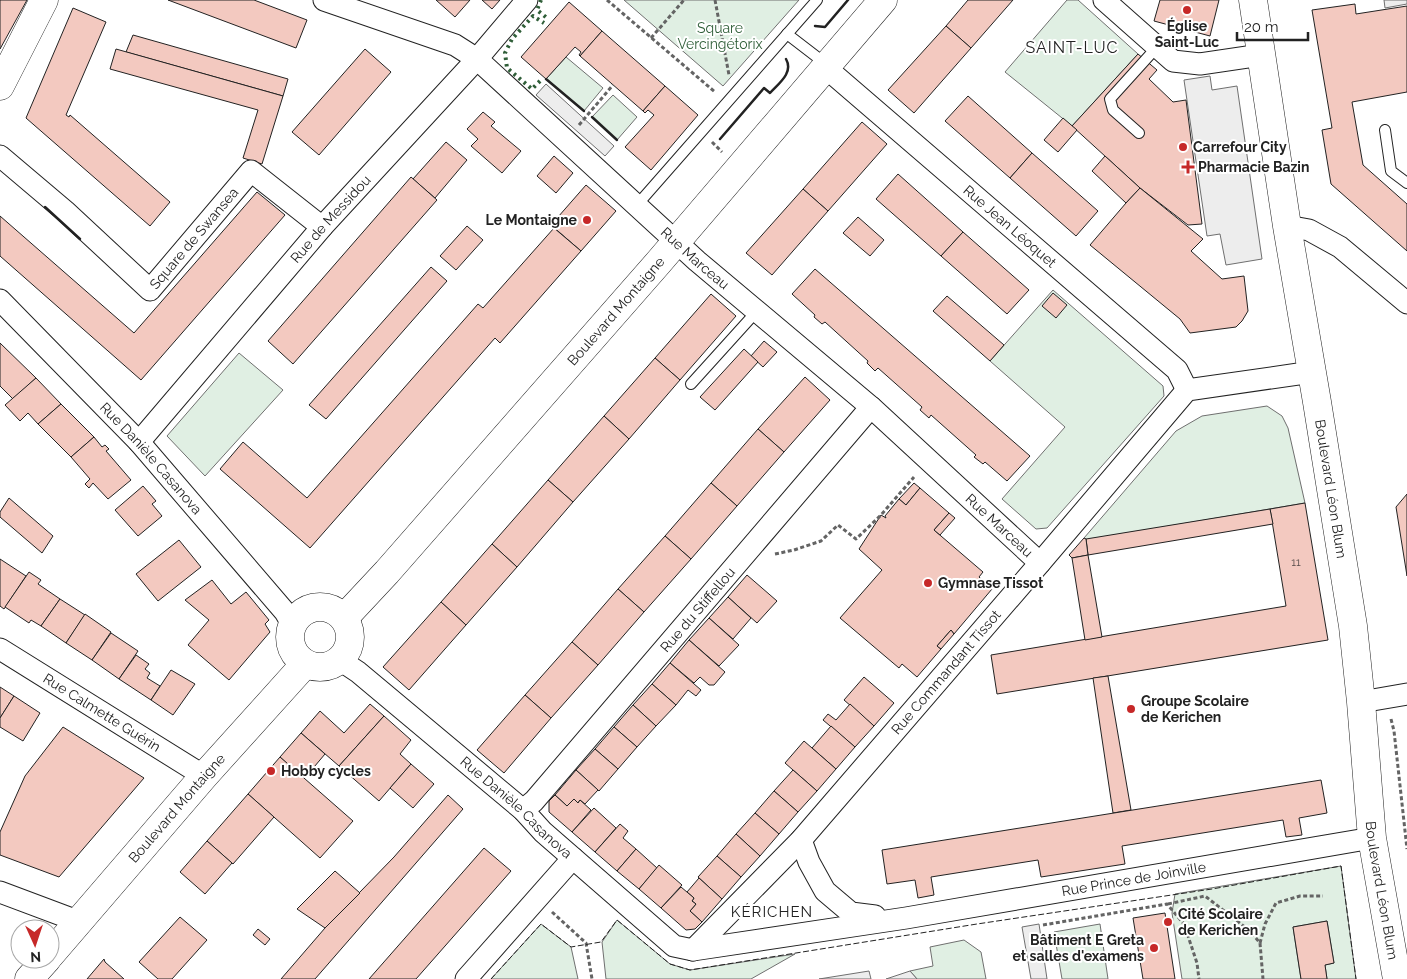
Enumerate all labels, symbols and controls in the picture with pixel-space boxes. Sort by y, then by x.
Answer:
marker: Église Saint-Luc [1181,4,1193,16]
scale bar [1237,10,1308,42]
place label: Église Saint-Luc [1155,17,1219,50]
text: 20 m [1244,18,1279,36]
park label: Square Vercingétorix [677,20,763,52]
district label: SAINT-LUC [1025,38,1119,57]
place label: Carrefour City [1193,139,1287,155]
marker: Carrefour City [1177,141,1189,153]
place label: Pharmacie Bazin [1198,159,1309,175]
marker: Pharmacie Bazin [1182,161,1194,173]
street label: Rue de Messidou [287,172,374,266]
street label: Rue Jean Léoquet [960,182,1060,271]
street label: Square de Swansea [146,184,241,292]
place label: Le Montaigne [486,212,578,228]
marker: Le Montaigne [581,214,593,226]
street label: Rue Marceau [658,224,732,293]
street label: Boulevard Montaigne [564,254,668,369]
street label: Rue Danièle Casanova [97,399,205,517]
street label: Boulevard Léon Blum [1312,418,1350,559]
street label: Rue Marceau [962,491,1036,560]
house number: 11 [1291,556,1301,569]
street label: Rue du Stiffellou [657,564,738,655]
place label: Gymnase Tissot [938,575,1044,591]
marker: Gymnase Tissot [922,577,934,589]
street label: Rue Commandant Tissot [888,606,1004,737]
street label: Rue Calmette Guérin [40,670,163,755]
place label: Groupe Scolaire de Kerichen [1141,693,1249,725]
marker: Groupe Scolaire de Kerichen [1125,703,1137,715]
street label: Boulevard Montaigne [125,750,228,866]
street label: Rue Danièle Casanova [457,753,575,862]
place label: Hobby cycles [281,763,371,779]
marker: Hobby cycles [265,765,277,777]
street label: Boulevard Léon Blum [1363,820,1401,961]
street label: Rue Prince de Joinville [1060,859,1207,899]
district label: KÉRICHEN [731,903,813,921]
place label: Cité Scolaire de Kerichen [1178,906,1263,938]
marker: Cité Scolaire de Kerichen [1162,916,1174,928]
north arrow [10,919,60,969]
place label: Bâtiment E Greta et salles d'examens [1012,932,1144,964]
marker: Bâtiment E Greta et salles d'examens [1148,942,1160,954]
text: N [30,949,41,965]

